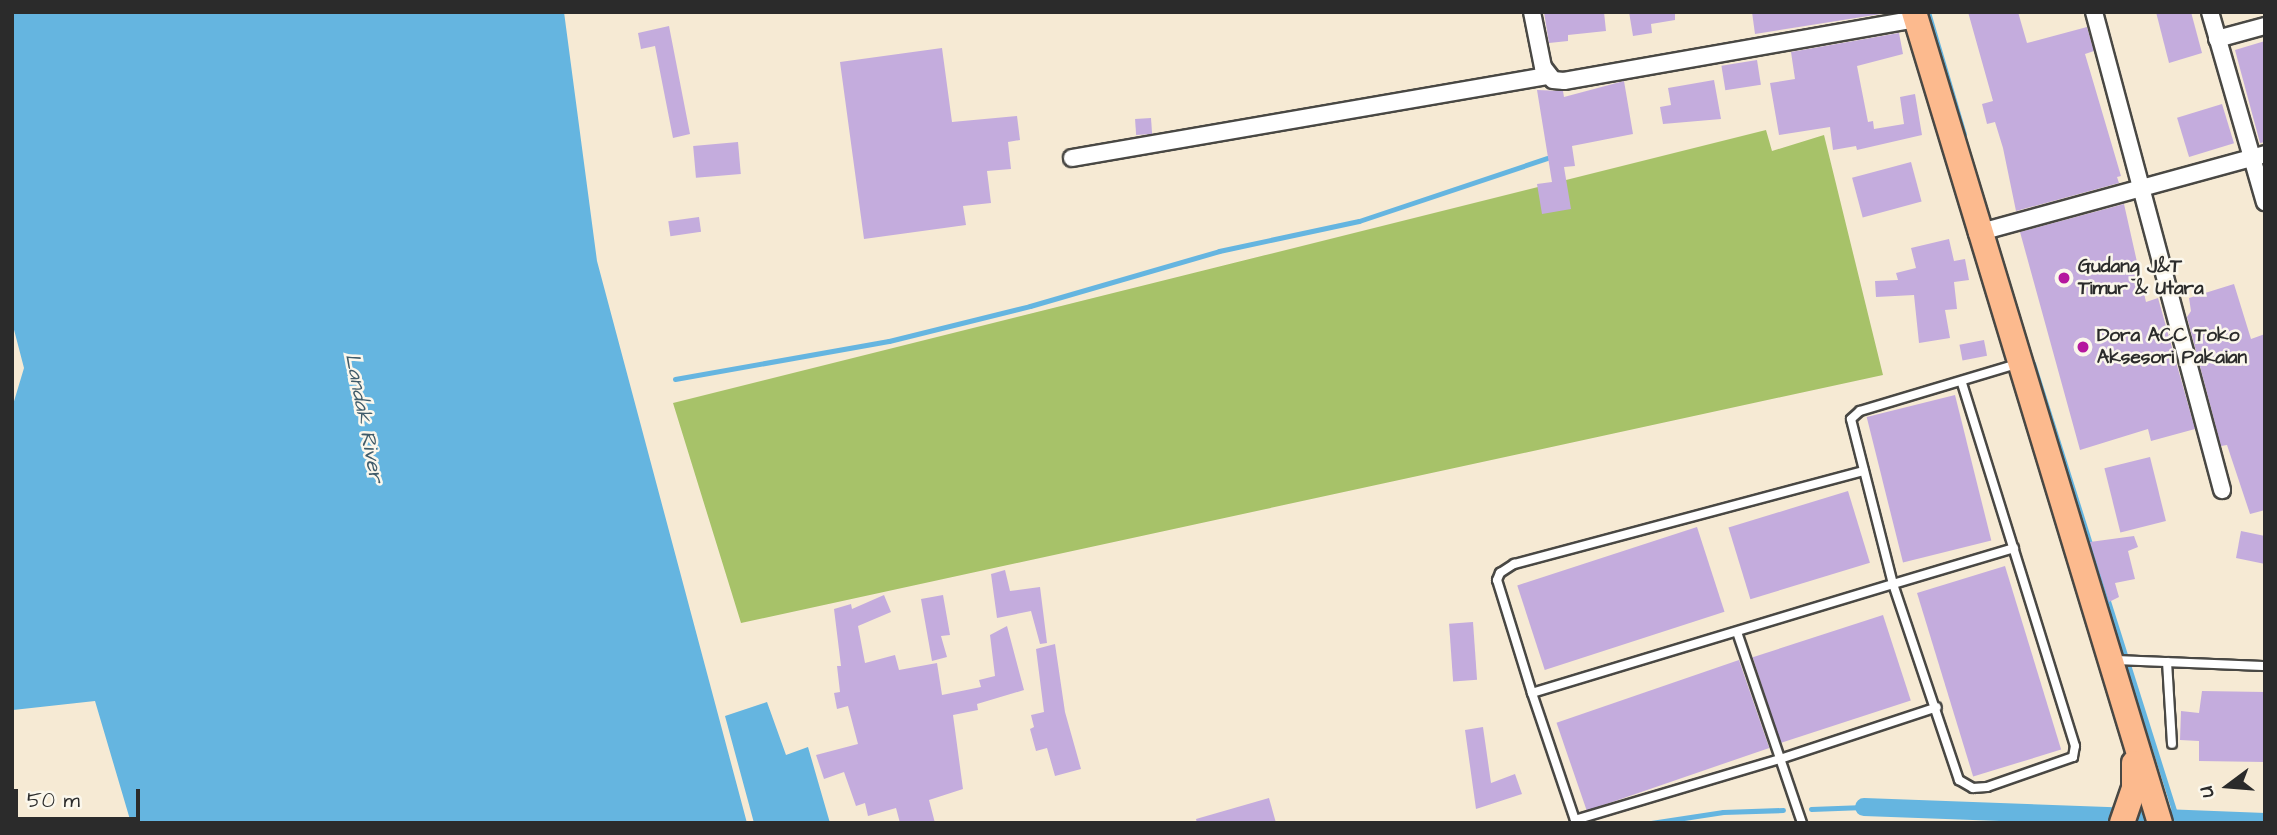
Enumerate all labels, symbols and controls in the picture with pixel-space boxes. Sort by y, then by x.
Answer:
place label: Gudang J&T Timur & Utara [2078,256,2204,300]
marker: Gudang J&T Timur & Utara [2056,270,2072,286]
place label: Dora ACC Toko Aksesori Pakaian [2097,325,2247,369]
marker: Dora ACC Toko Aksesori Pakaian [2075,339,2091,355]
water label: Landak River [339,352,389,484]
north arrow [2193,751,2263,821]
scale bar [18,776,144,820]
text: U [2193,783,2222,801]
text: 50 m [27,786,80,815]

